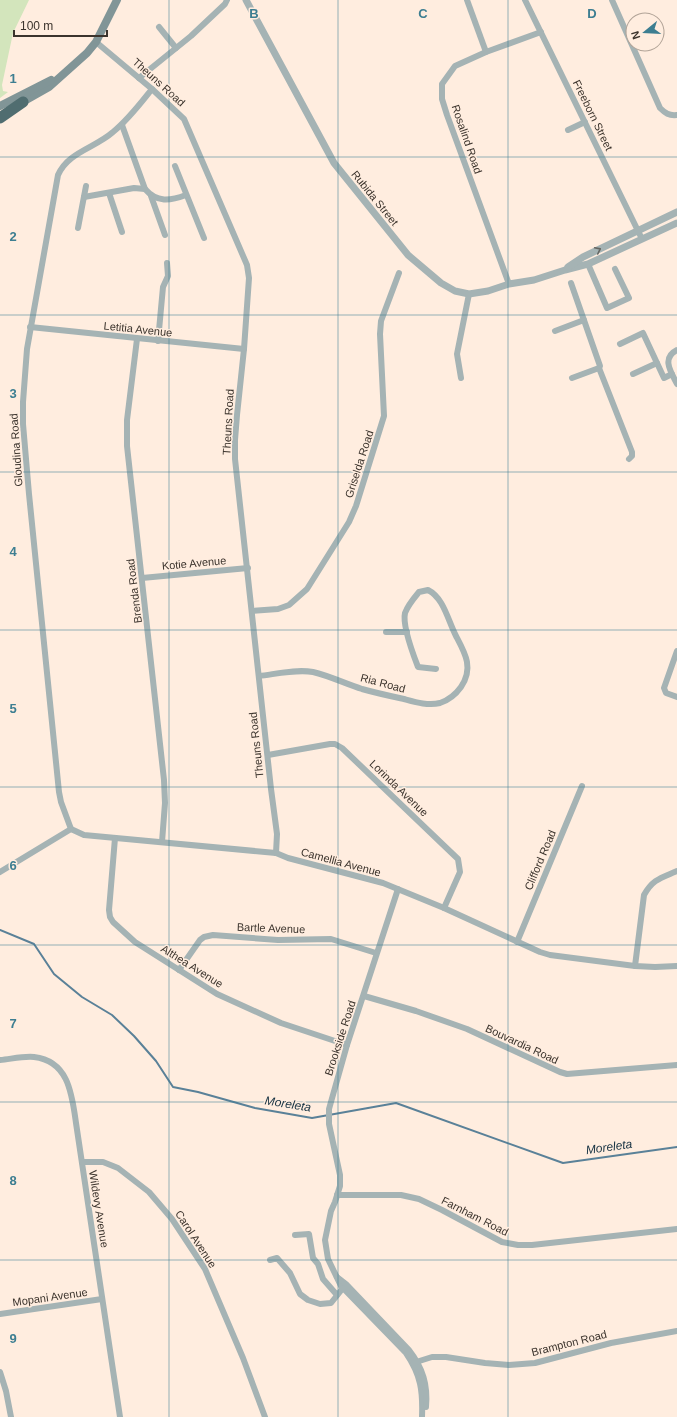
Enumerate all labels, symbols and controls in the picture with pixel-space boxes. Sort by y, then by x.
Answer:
text: B [249,6,259,21]
text: C [418,6,428,21]
text: D [587,6,597,21]
scale bar [14,12,107,38]
north arrow [625,12,665,52]
text: 100 m [20,19,53,33]
text: N [629,29,642,41]
street label: Theuns Road [130,55,188,109]
text: 1 [9,71,17,86]
street label: Freeborn Street [571,78,615,152]
street label: Rosalind Road [450,103,484,175]
street label: Rubida Street [349,168,401,228]
text: 2 [9,229,17,244]
one-way arrow [594,247,601,255]
street label: Letitia Avenue [103,319,173,339]
text: 3 [9,386,17,401]
street label: Theuns Road [220,389,236,455]
street label: Gloudina Road [7,413,25,487]
street label: Griselda Road [342,429,376,499]
text: 4 [9,544,17,559]
street label: Kotie Avenue [161,554,227,572]
street label: Brenda Road [124,558,144,624]
street label: Ria Road [359,671,407,695]
text: 5 [9,701,17,716]
street label: Theuns Road [247,712,265,778]
street label: Lorinda Avenue [367,757,431,819]
street label: Clifford Road [522,828,558,892]
street label: Camellia Avenue [300,846,382,878]
text: 6 [9,858,17,873]
street label: Bartle Avenue [237,921,305,935]
street label: Althea Avenue [159,942,225,990]
street label: Brookside Road [322,999,358,1077]
text: 7 [9,1016,17,1031]
street label: Bouvardia Road [484,1022,560,1066]
water label: Moreleta [264,1093,312,1115]
water label: Moreleta [585,1137,633,1157]
street label: Wildevy Avenue [87,1170,111,1248]
text: 8 [9,1173,17,1188]
street label: Farnham Road [440,1194,510,1238]
street label: Carol Avenue [173,1208,219,1270]
street label: Mopani Avenue [12,1286,88,1308]
street label: Brampton Road [530,1328,608,1358]
text: 9 [9,1331,17,1346]

